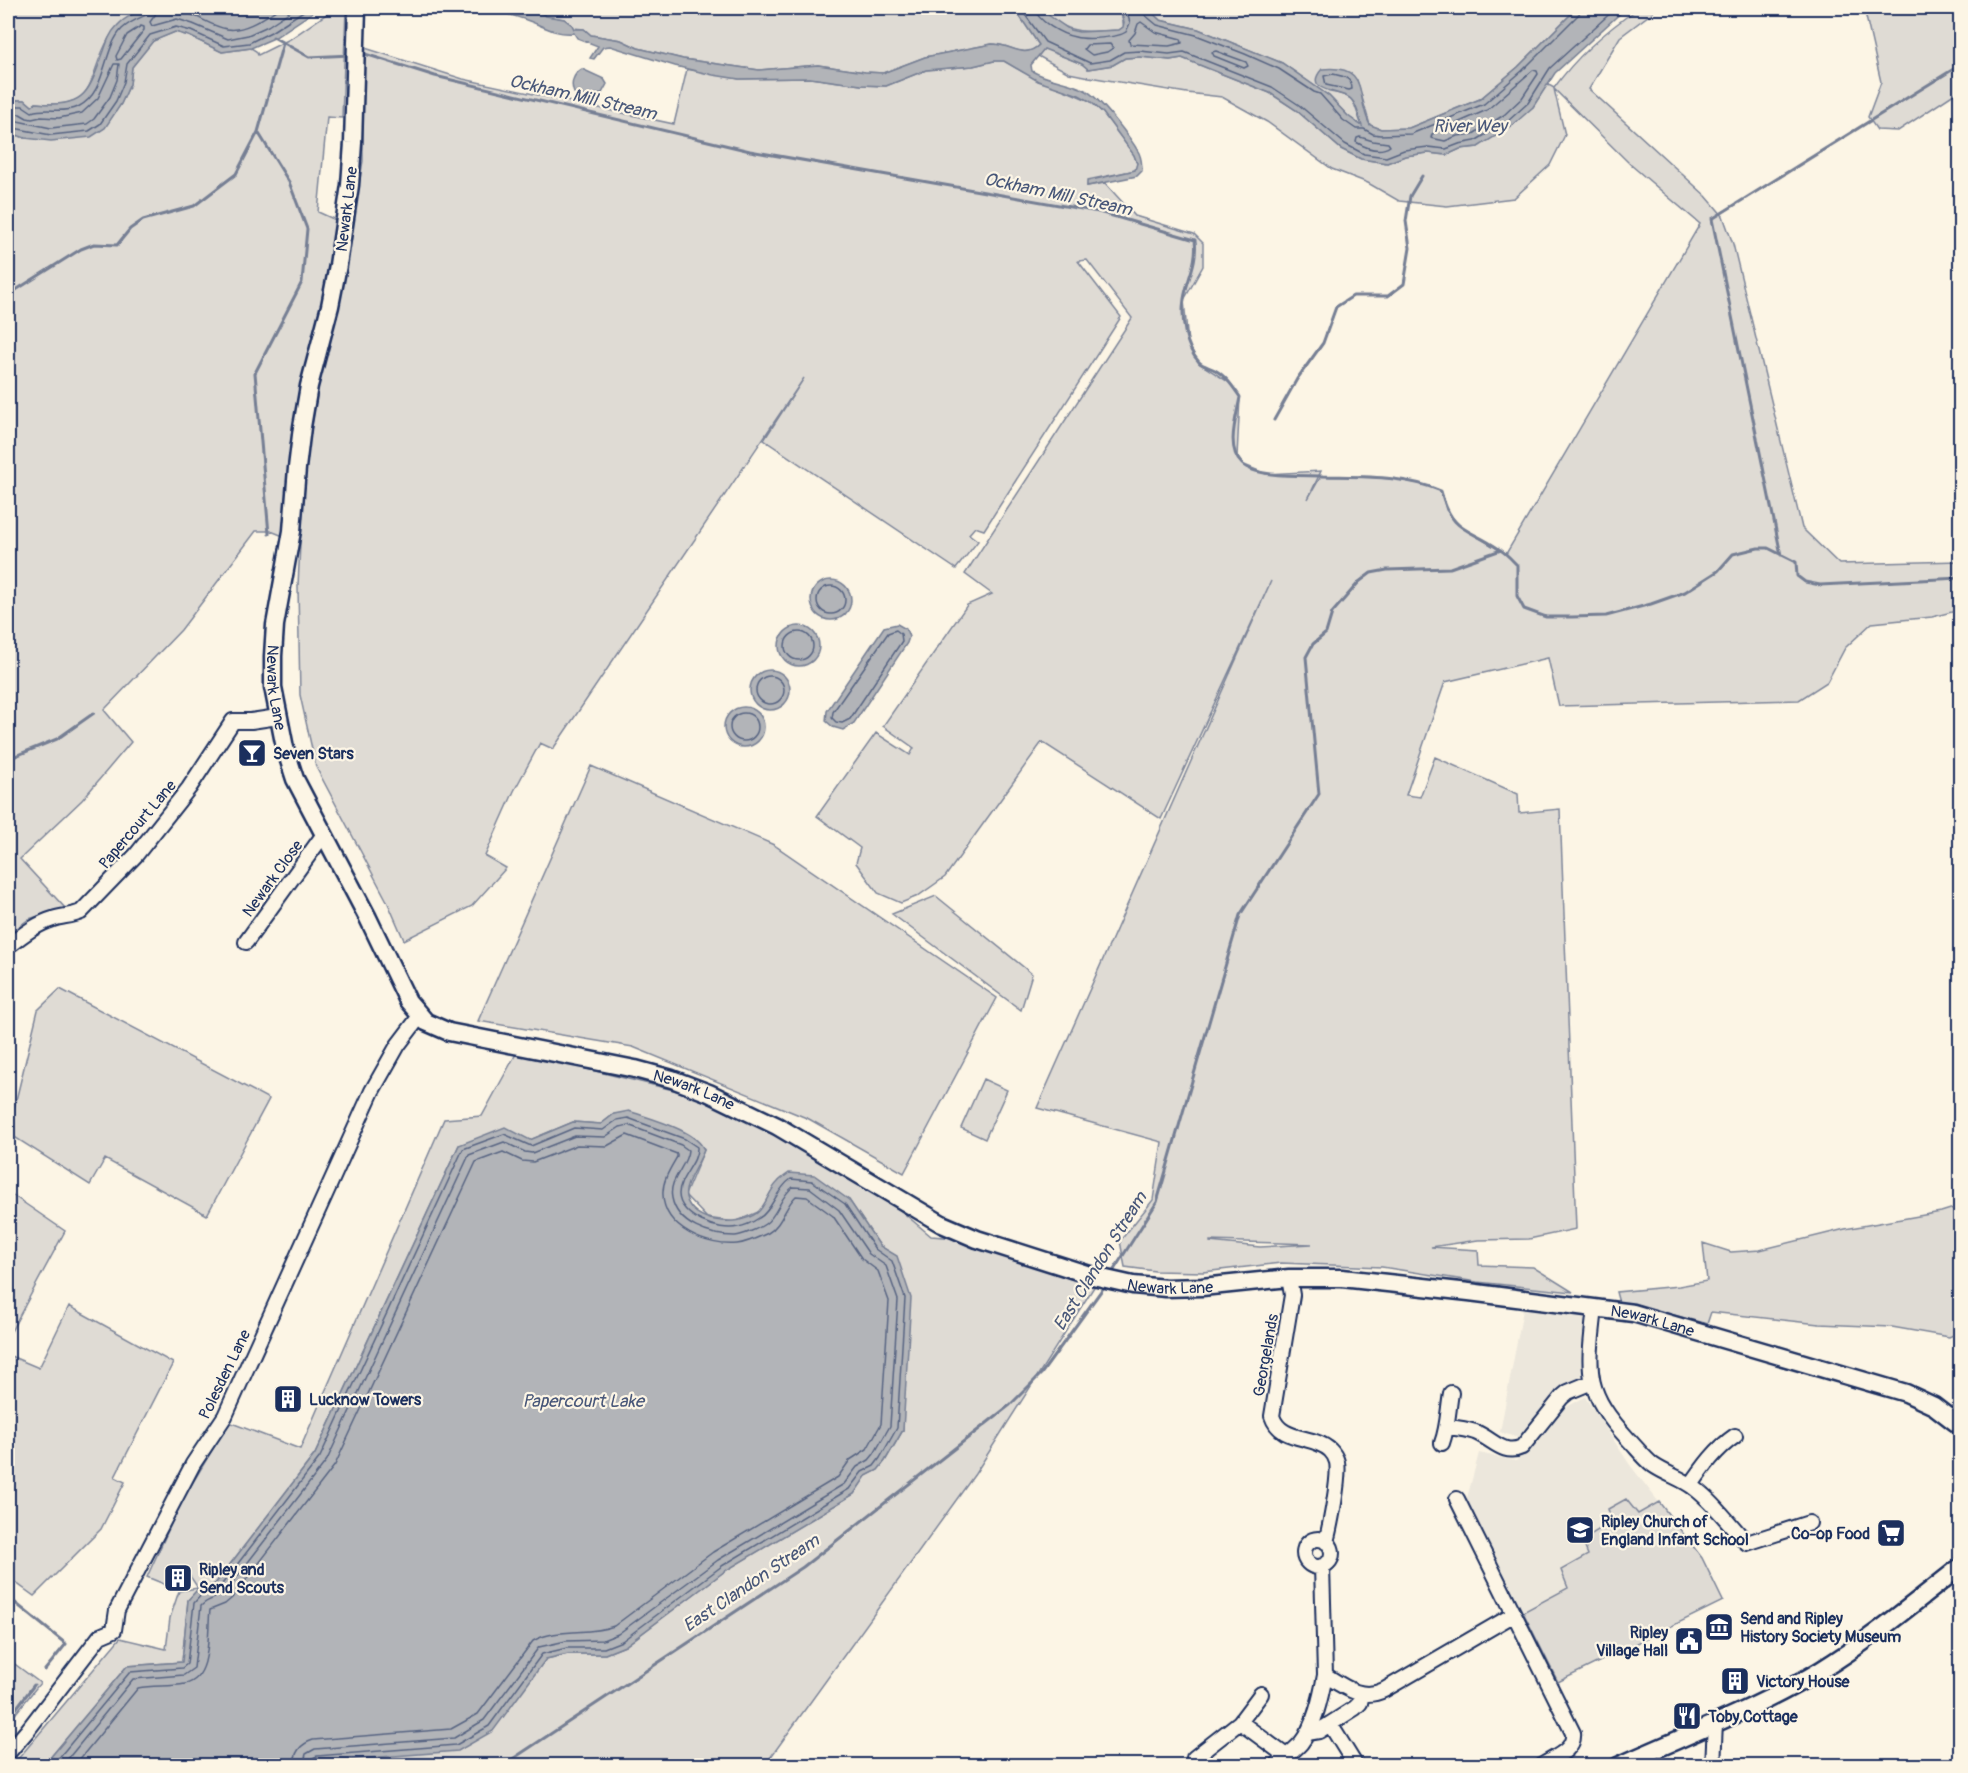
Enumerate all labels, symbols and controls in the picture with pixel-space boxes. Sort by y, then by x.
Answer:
water label: Ockham Mill Stream [507,69,660,126]
water label: River Wey [1433,115,1509,138]
street label: Newark Lane [332,165,362,253]
water label: Ockham Mill Stream [982,168,1135,222]
street label: Newark Lane [262,644,290,732]
bar icon: Seven Stars [236,737,268,769]
place label: Seven Stars [273,744,354,764]
street label: Papercourt Lane [95,776,181,873]
street label: Newark Close [238,836,307,921]
street label: Newark Lane [651,1065,738,1115]
water label: East Clandon Stream [1048,1187,1153,1335]
street label: Newark Lane [1125,1275,1214,1299]
street label: Newark Lane [1609,1301,1697,1341]
street label: Georgelands [1249,1312,1283,1398]
street label: Polesden Lane [195,1326,255,1423]
building icon: Lucknow Towers [272,1383,304,1415]
place label: Lucknow Towers [309,1390,422,1410]
water label: Papercourt Lake [522,1390,646,1413]
place label: Ripley Church of England Infant School [1601,1512,1749,1550]
school or university icon: Ripley Church of England Infant School [1564,1514,1596,1546]
supermarket icon: Co-op Food [1875,1517,1907,1549]
place label: Co-op Food [1791,1524,1870,1544]
water label: East Clandon Stream [679,1529,825,1638]
place label: Ripley and Send Scouts [199,1560,285,1598]
building icon: Ripley and Send Scouts [162,1562,194,1594]
place label: Send and Ripley History Society Museum [1740,1609,1901,1647]
museum icon: Send and Ripley History Society Museum [1703,1611,1735,1643]
place label: Ripley Village Hall [1596,1623,1668,1661]
public building icon: Ripley Village Hall [1673,1625,1705,1657]
building icon: Victory House [1719,1665,1751,1697]
place label: Victory House [1756,1672,1851,1692]
restaurant icon: Toby Cottage [1671,1700,1703,1732]
place label: Toby Cottage [1707,1707,1799,1727]

